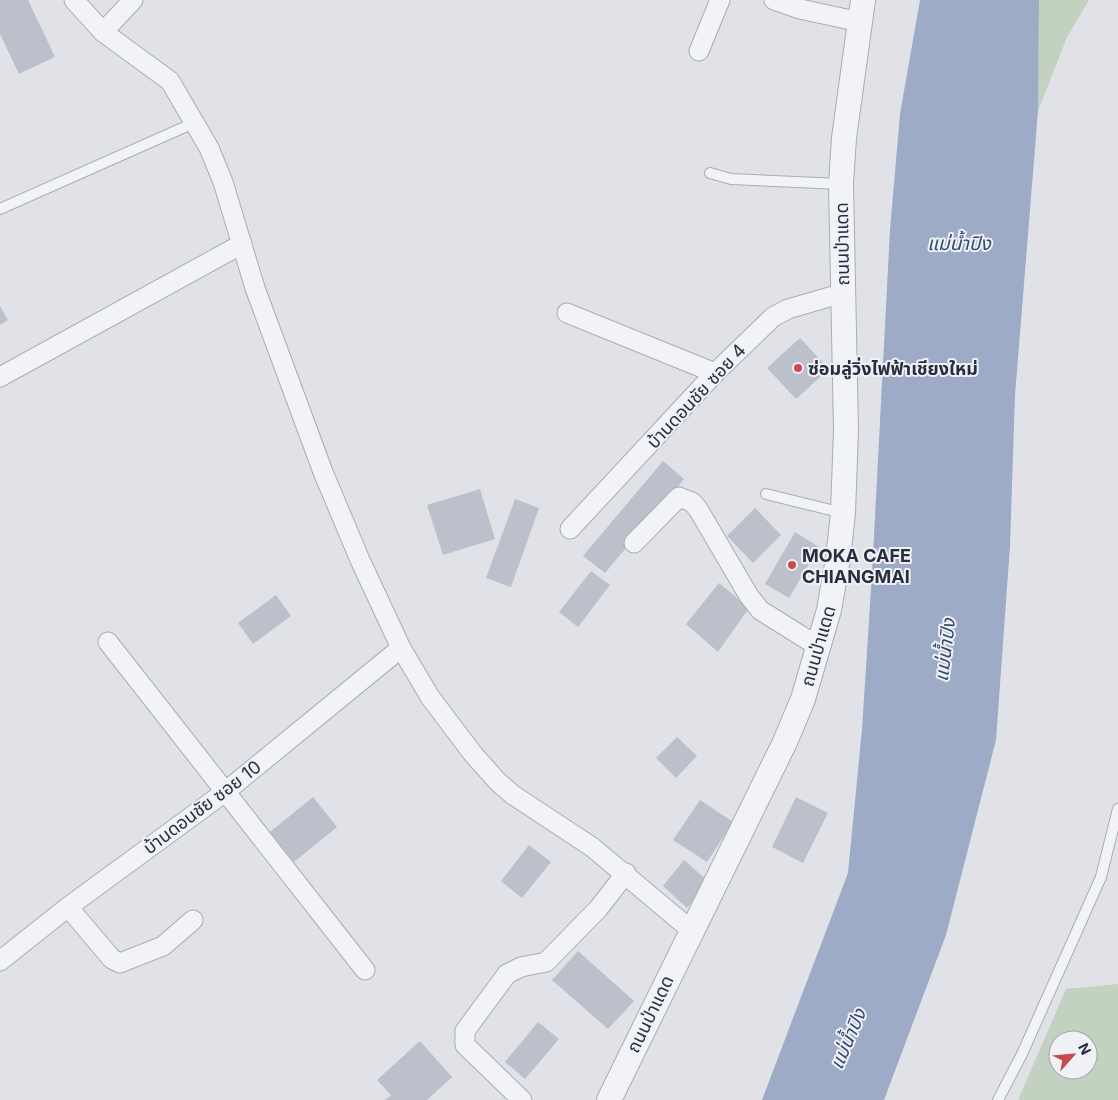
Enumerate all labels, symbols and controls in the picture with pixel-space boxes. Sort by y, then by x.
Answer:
street label: ถนนป่าแดด [831,202,853,286]
water label: แม่น้ำปิง [927,230,992,255]
street label: บ้านดอนชัย ซอย 4 [642,339,750,453]
place label: ซ่อมลู่วิ่งไฟฟ้าเชียงใหม่ [808,357,978,380]
marker: ซ่อมลู่วิ่งไฟฟ้าเชียงใหม่ [792,362,804,374]
place label: MOKA CAFE CHIANGMAI [802,545,911,587]
marker: MOKA CAFE CHIANGMAI [786,559,798,571]
street label: ถนนป่าแดด [796,603,840,689]
water label: แม่น้ำปิง [928,616,960,683]
street label: บ้านดอนชัย ซอย 10 [139,756,265,858]
street label: ถนนป่าแดด [622,972,678,1056]
water label: แม่น้ำปิง [823,1004,871,1073]
north arrow [1048,1030,1098,1080]
text: N [1075,1040,1095,1057]

